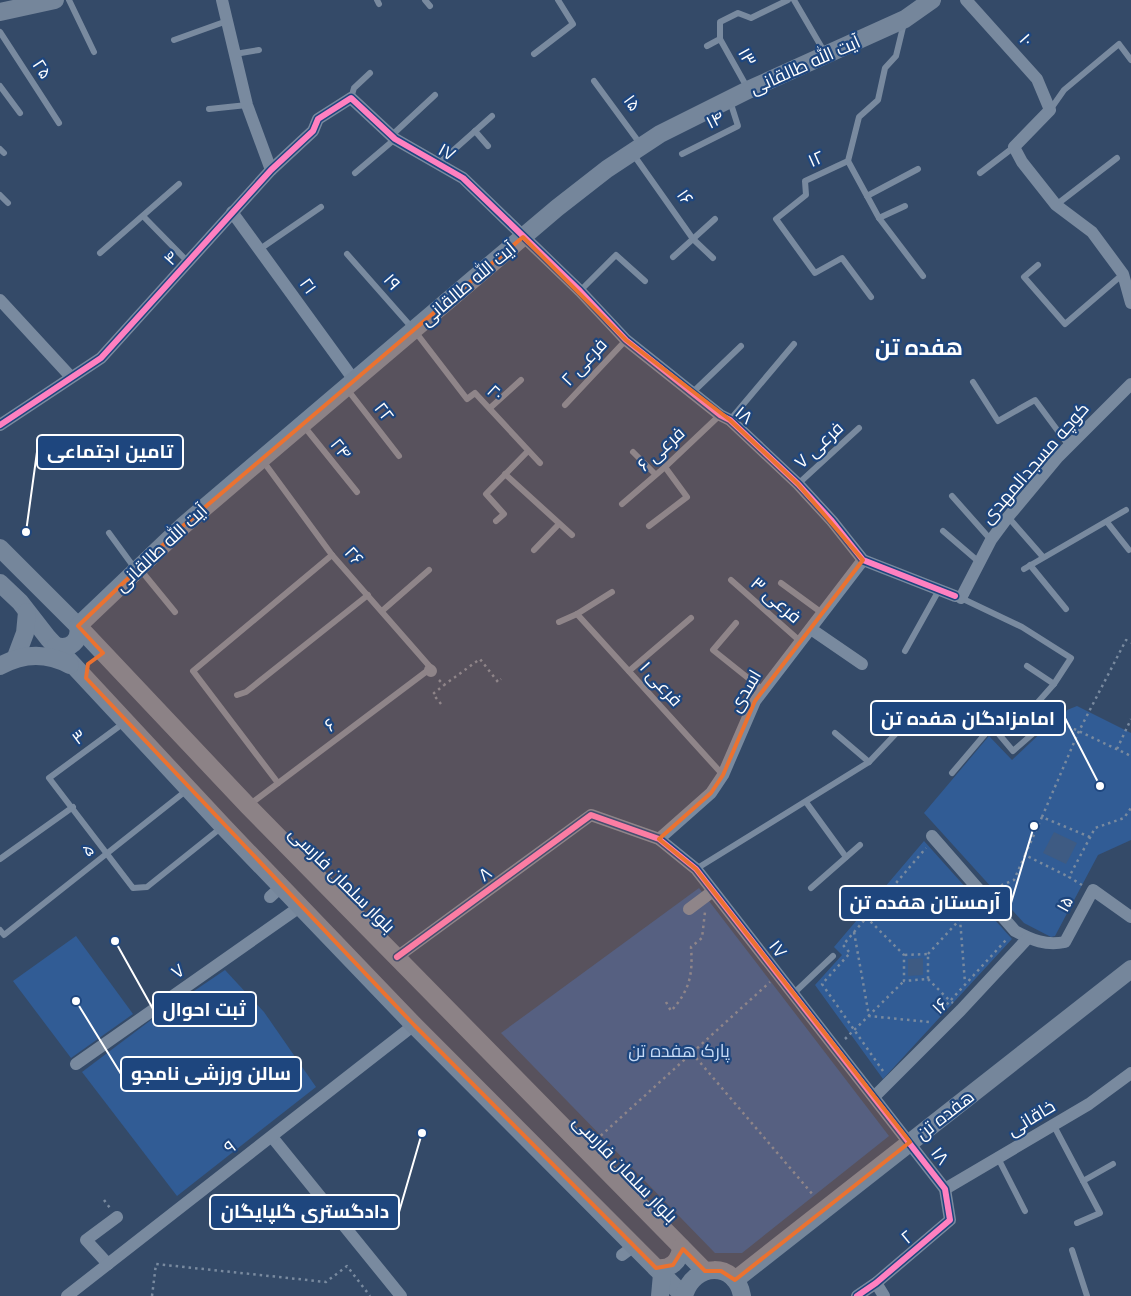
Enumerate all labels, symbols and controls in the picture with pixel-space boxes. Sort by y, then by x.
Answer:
street label: ۱۰ [1014,28,1038,51]
street label: آیت الله طالقانی [746,30,864,99]
street label: ۱۳ [733,43,762,70]
street label: ۲۵ [28,54,57,83]
street label: ۱۵ [619,90,646,116]
street label: ۱۴ [702,105,728,134]
street label: ۱۷ [434,137,460,166]
street label: ۱۲ [804,145,827,172]
street label: ۱۶ [672,184,699,209]
street label: آیت الله طالقانی [415,237,521,331]
street label: ۴ [158,245,183,270]
street label: ۱۹ [379,269,406,295]
street label: ۲۱ [295,273,322,299]
street label: فرعی ۲ [556,333,611,390]
district label: هفده تن [875,333,963,361]
street label: ۲۰ [482,379,508,406]
street label: ۲۲ [369,397,399,426]
street label: کوچه مسجدالمهدی [975,397,1095,529]
street label: ۱۸ [731,400,758,429]
street label: فرعی ۷ [789,416,848,473]
street label: فرعی ۶ [632,421,689,476]
street label: ۲۴ [326,433,357,464]
callout: تامین اجتماعی [37,435,183,469]
text: تامین اجتماعی [47,439,174,464]
street label: آیت الله طالقانی [109,499,212,596]
street label: ۲۶ [340,541,369,570]
street label: فرعی ۳ [746,571,806,628]
street label: فرعی ۱ [635,656,688,711]
street label: اسدی [723,665,766,716]
callout: امامزادگان هفده تن [871,701,1065,735]
text: امامزادگان هفده تن [881,706,1055,731]
street label: ۶ [319,713,340,736]
street label: ۳ [67,724,90,749]
street label: بلوار سلمان فارسی [284,822,400,938]
street label: ۵ [77,838,99,862]
street label: ۸ [473,861,496,886]
callout: آرمستان هفده تن [840,886,1011,920]
text: آرمستان هفده تن [849,890,1001,915]
street label: ۱۵ [1051,892,1078,916]
street label: ۱۷ [764,935,793,962]
street label: ۷ [167,958,189,983]
callout: ثبت احوال [153,992,256,1026]
street label: ۱۶ [927,993,953,1019]
text: ثبت احوال [162,997,247,1022]
park label: پارک هفده تن [628,1039,730,1063]
callout: سالن ورزشی نامجو [121,1057,301,1091]
text: سالن ورزشی نامجو [131,1061,291,1086]
street label: هفده تن [911,1085,979,1145]
street label: خاقانی [1002,1094,1059,1141]
street label: بلوار سلمان فارسی [568,1110,683,1227]
street label: ۹ [219,1135,240,1159]
street label: ۱۸ [926,1142,955,1169]
callout: دادگستری گلپایگان [210,1195,399,1229]
text: دادگستری گلپایگان [221,1199,389,1224]
street label: ۲ [896,1225,918,1248]

